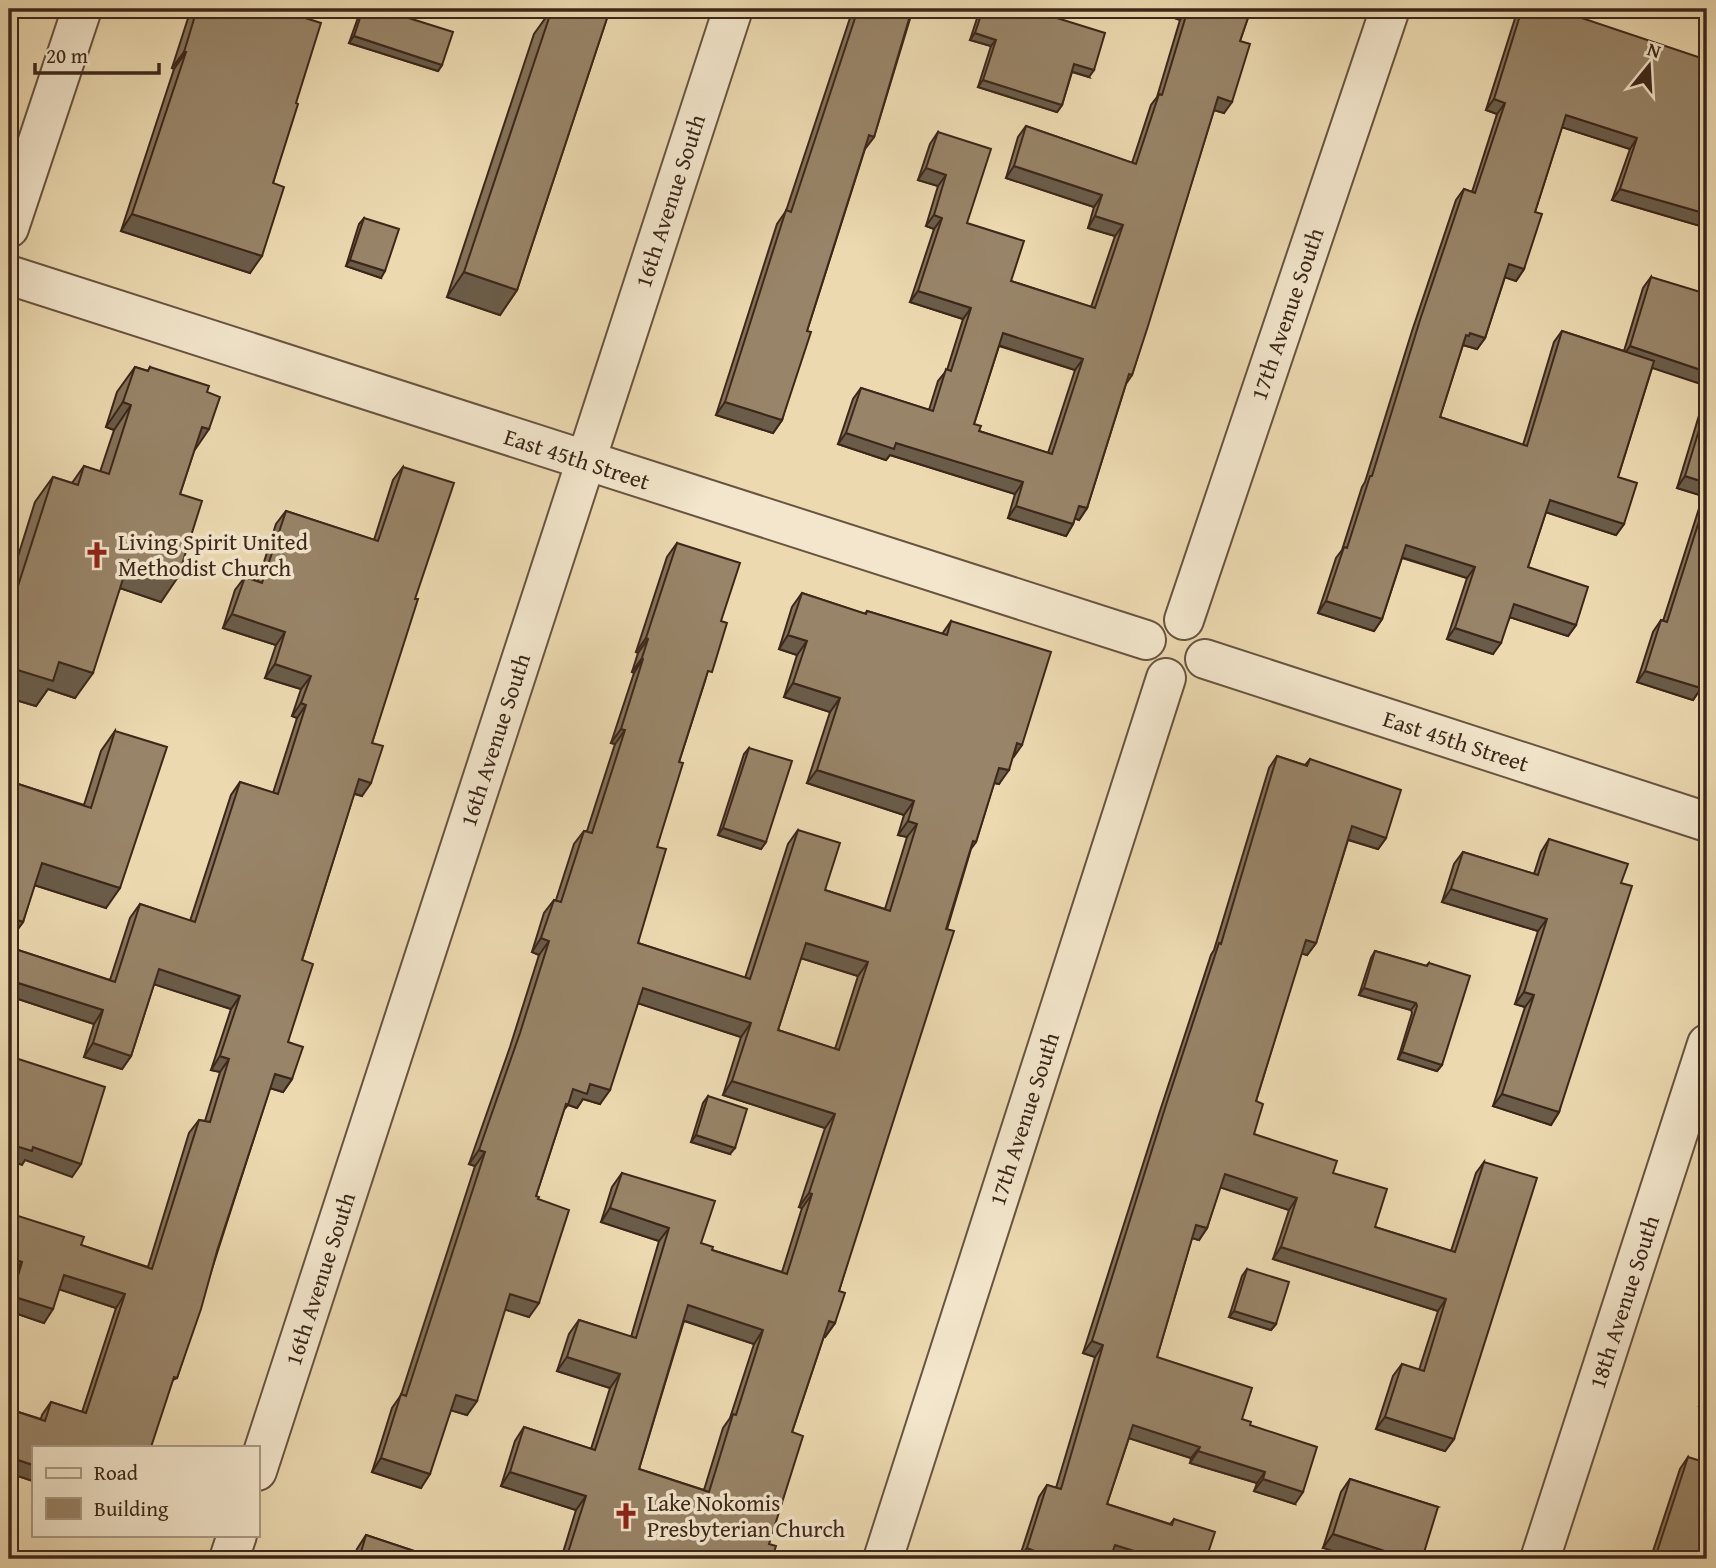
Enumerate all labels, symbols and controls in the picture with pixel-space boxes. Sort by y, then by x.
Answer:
scale bar [35,32,159,76]
north arrow [1614,32,1684,102]
text: N [1644,35,1665,65]
text: 20 m [46,40,88,71]
street label: 16th Avenue South [626,110,713,292]
street label: 17th Avenue South [1242,223,1332,405]
street label: East 45th Street [500,419,654,498]
place label: Living Spirit United Methodist Church [118,525,309,584]
church icon: Living Spirit United Methodist Church [82,540,112,570]
street label: 16th Avenue South [451,649,538,831]
street label: East 45th Street [1379,701,1533,780]
street label: 17th Avenue South [980,1028,1067,1210]
street label: 16th Avenue South [276,1188,363,1370]
street label: 18th Avenue South [1580,1211,1667,1393]
legend [32,1446,259,1536]
text: Road [94,1457,139,1488]
place label: Lake Nokomis Presbyterian Church [647,1486,845,1545]
text: Building [94,1493,169,1524]
church icon: Lake Nokomis Presbyterian Church [611,1501,641,1531]

